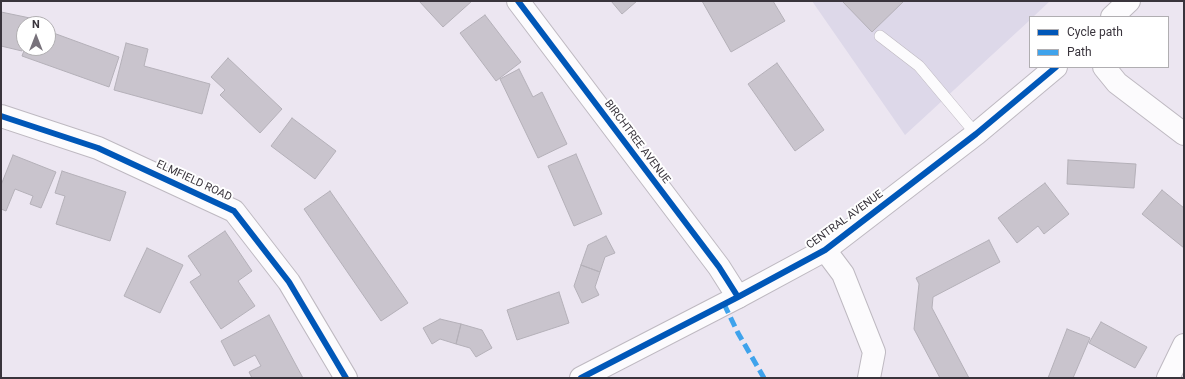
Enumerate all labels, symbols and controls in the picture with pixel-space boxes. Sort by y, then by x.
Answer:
north arrow [16,16,56,56]
legend [1029,16,1169,68]
text: N [32,18,40,31]
text: Cycle path [1067,25,1123,39]
text: Path [1067,45,1092,59]
street label: BIRCHTREE AVENUE [601,98,673,186]
street label: ELMFIELD ROAD [154,158,234,204]
street label: CENTRAL AVENUE [804,188,886,252]

